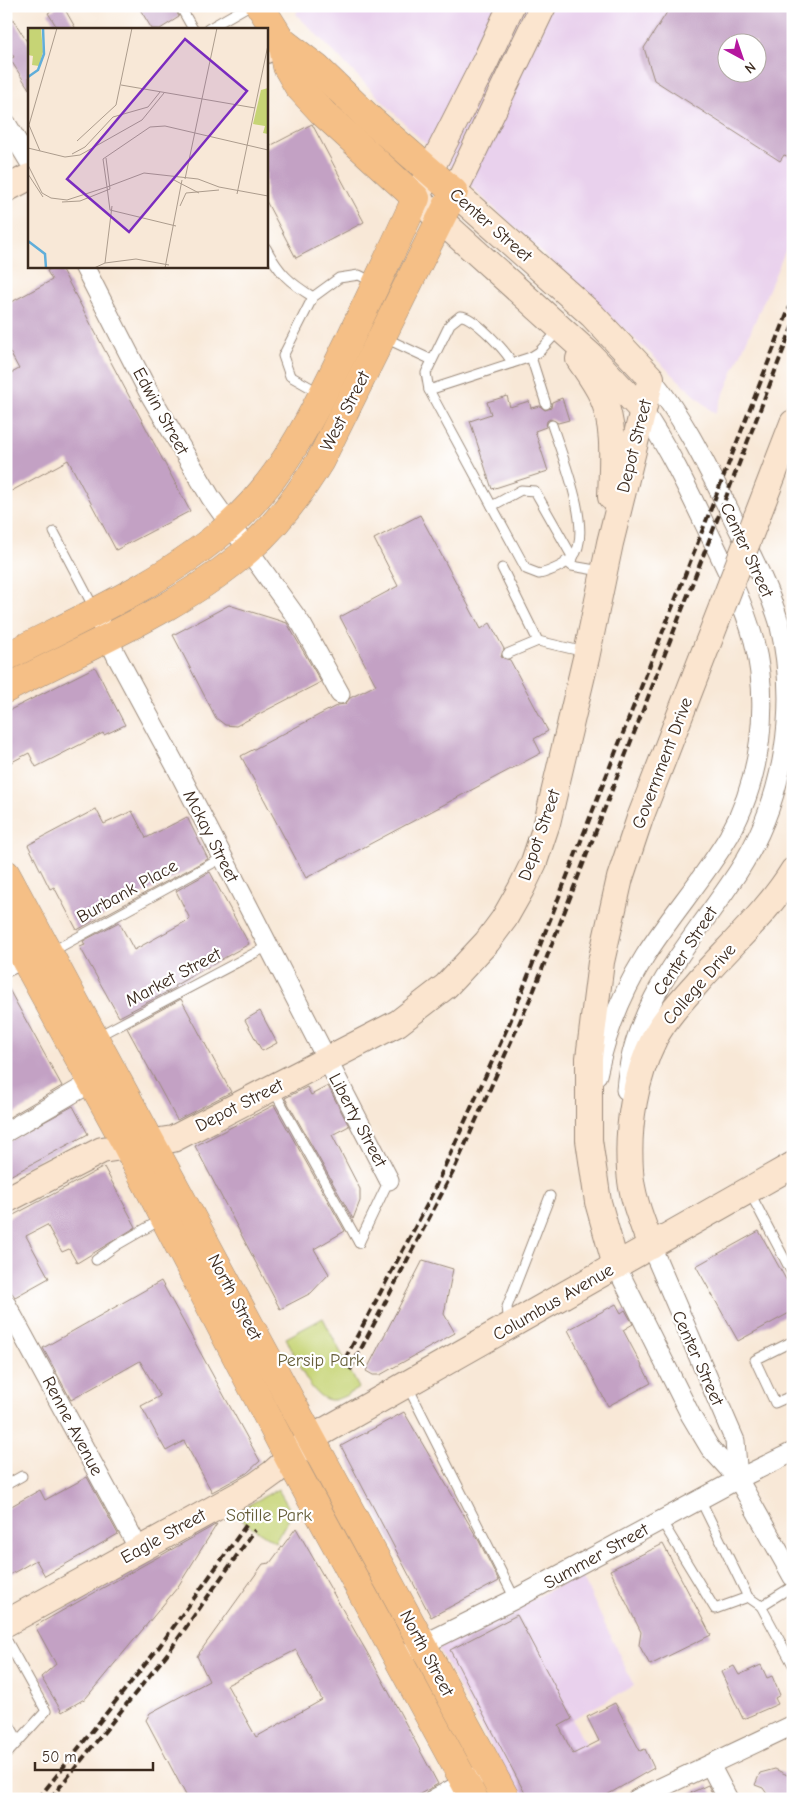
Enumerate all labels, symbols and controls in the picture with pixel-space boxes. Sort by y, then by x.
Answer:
inset map [28,28,268,268]
north arrow [716,32,766,82]
text: N [741,58,759,77]
street label: Center Street [445,184,537,267]
street label: Edwin Street [128,364,193,459]
street label: West Street [316,367,375,455]
street label: Depot Street [613,396,656,495]
street label: Center Street [715,500,778,602]
street label: Government Drive [628,694,697,832]
street label: Depot Street [514,786,565,884]
street label: Mckay Street [178,787,243,887]
street label: Burbank Place [73,855,181,928]
street label: Center Street [649,902,722,1000]
street label: College Drive [658,939,740,1029]
street label: Market Street [122,943,225,1011]
street label: Liberty Street [324,1070,391,1171]
street label: Depot Street [192,1074,287,1136]
street label: North Street [203,1251,266,1345]
street label: Columbus Avenue [489,1259,617,1345]
street label: Center Street [667,1307,728,1410]
park label: Persip Park [277,1350,365,1371]
street label: Renne Avenue [38,1373,107,1479]
street label: Eagle Street [117,1504,210,1568]
park label: Sotille Park [226,1505,312,1526]
street label: Summer Street [540,1519,653,1594]
street label: North Street [395,1607,458,1701]
scale bar [35,1740,152,1772]
text: 50 m [42,1748,77,1766]

